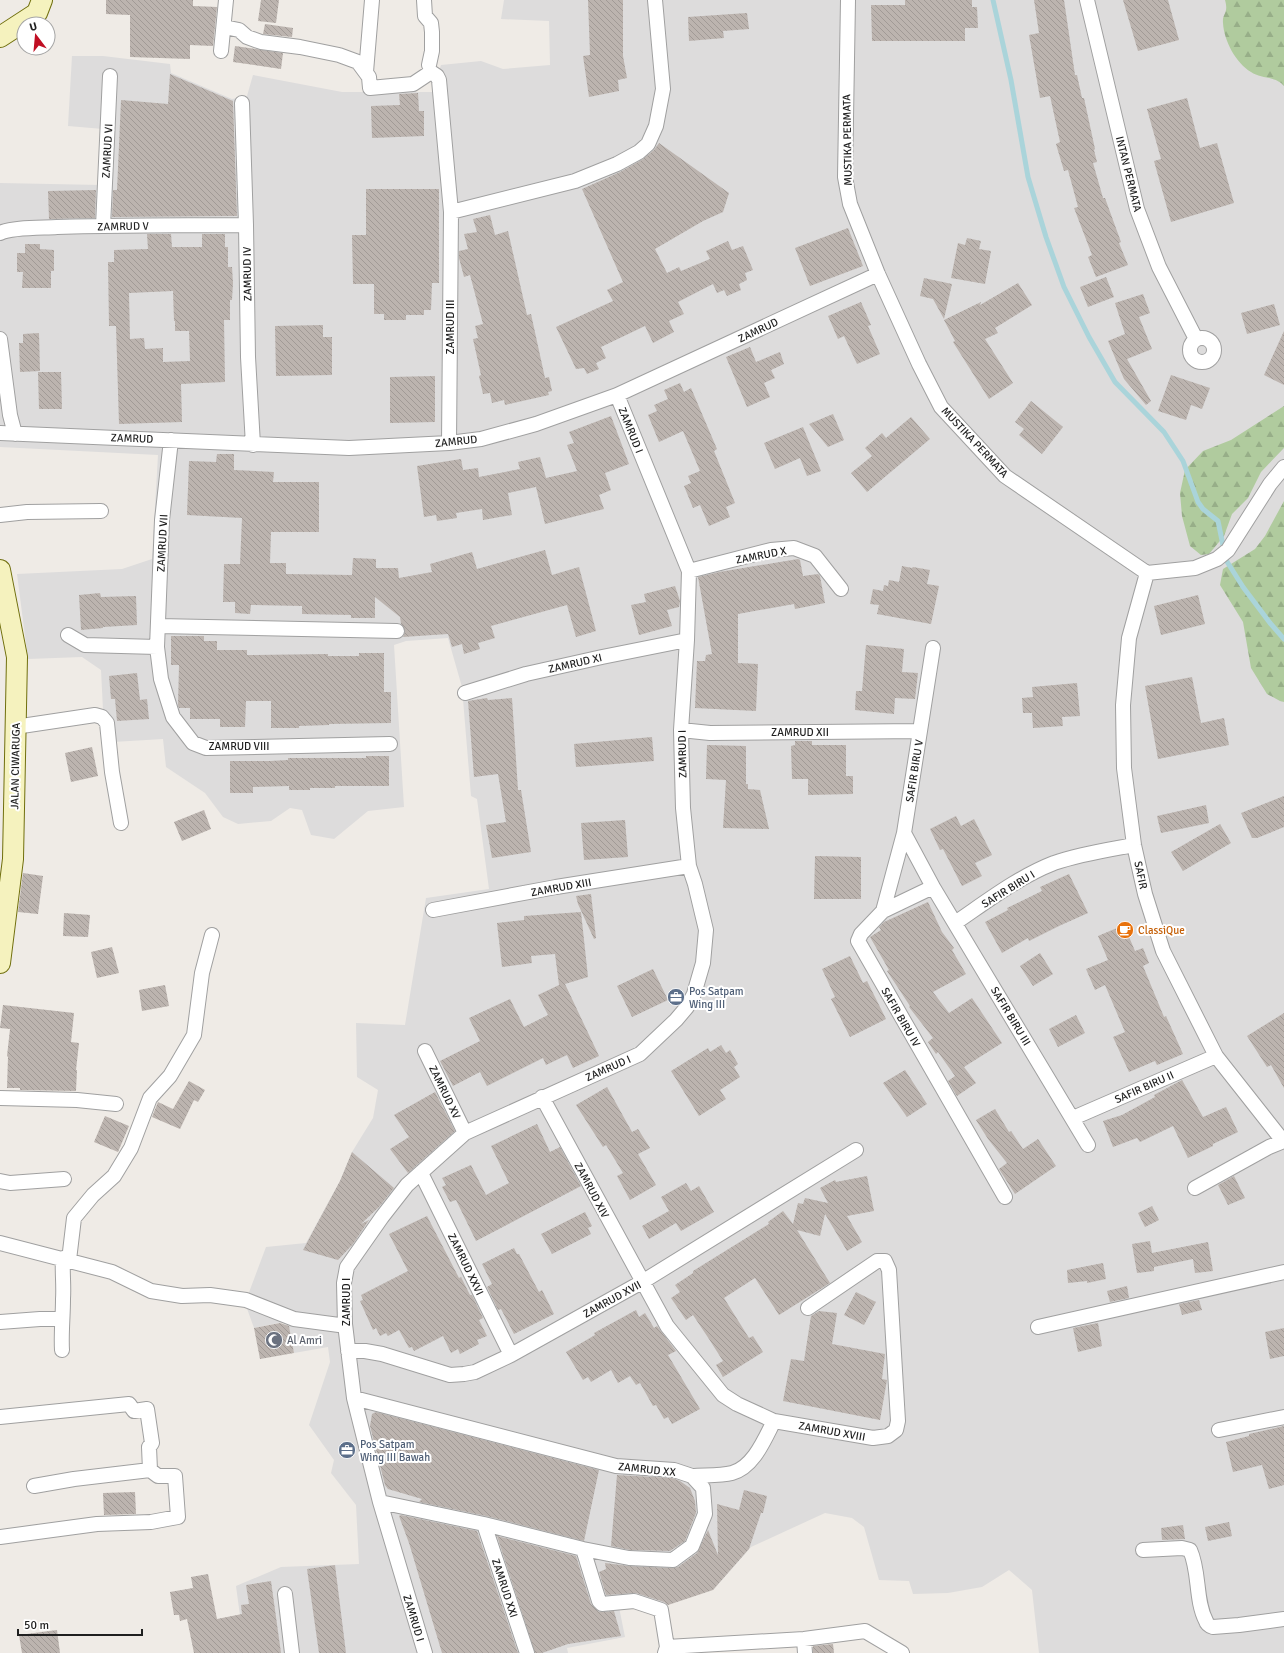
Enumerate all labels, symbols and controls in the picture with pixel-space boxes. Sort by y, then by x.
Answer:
north arrow [16,16,56,56]
text: U [28,20,39,34]
street label: MUSTIKA PERMATA [840,94,855,186]
street label: ZAMRUD VI [100,123,115,179]
street label: INTAN PERMATA [1113,135,1144,214]
street label: ZAMRUD V [97,220,150,233]
street label: ZAMRUD IV [241,246,254,301]
street label: ZAMRUD III [444,300,457,354]
street label: ZAMRUD [736,316,780,345]
street label: MUSTIKA PERMATA [939,404,1011,481]
street label: ZAMRUD I [615,405,646,455]
street label: ZAMRUD [110,431,154,446]
street label: ZAMRUD [434,433,478,450]
street label: ZAMRUD VII [154,514,171,572]
street label: ZAMRUD X [735,544,788,567]
street label: ZAMRUD XI [547,651,603,676]
street label: JALAN CIWARUGA [8,722,23,810]
street label: ZAMRUD XII [771,726,829,739]
street label: ZAMRUD I [676,730,689,778]
street label: SAFIR BIRU V [903,738,926,803]
street label: ZAMRUD VIII [208,740,270,753]
street label: SAFIR [1131,860,1150,891]
street label: SAFIR BIRU I [979,868,1037,911]
street label: ZAMRUD XIII [530,876,592,899]
cafe icon: ClassiQue [1115,920,1135,940]
place label: ClassiQue [1138,924,1185,937]
street label: SAFIR BIRU III [988,984,1033,1048]
place label: Pos Satpam Wing III [689,985,744,1011]
street label: SAFIR BIRU IV [878,985,923,1050]
office icon: Pos Satpam Wing III [666,987,686,1007]
street label: ZAMRUD I [583,1053,633,1084]
street label: ZAMRUD XV [426,1063,463,1122]
street label: SAFIR BIRU II [1113,1069,1176,1106]
street label: ZAMRUD XIV [571,1160,612,1221]
street label: ZAMRUD XXVI [445,1231,486,1297]
street label: ZAMRUD I [340,1278,353,1326]
street label: ZAMRUD XVII [581,1278,644,1321]
mosque icon: Al Amri [264,1330,284,1350]
place label: Al Amri [287,1334,322,1347]
street label: ZAMRUD XVIII [797,1419,866,1444]
place label: Pos Satpam Wing III Bawah [360,1438,430,1464]
office icon: Pos Satpam Wing III Bawah [337,1440,357,1460]
street label: ZAMRUD XX [617,1460,677,1479]
street label: ZAMRUD XXI [489,1557,520,1619]
street label: ZAMRUD I [400,1593,427,1643]
scale bar [18,1611,142,1637]
text: 50 m [24,1618,49,1633]

